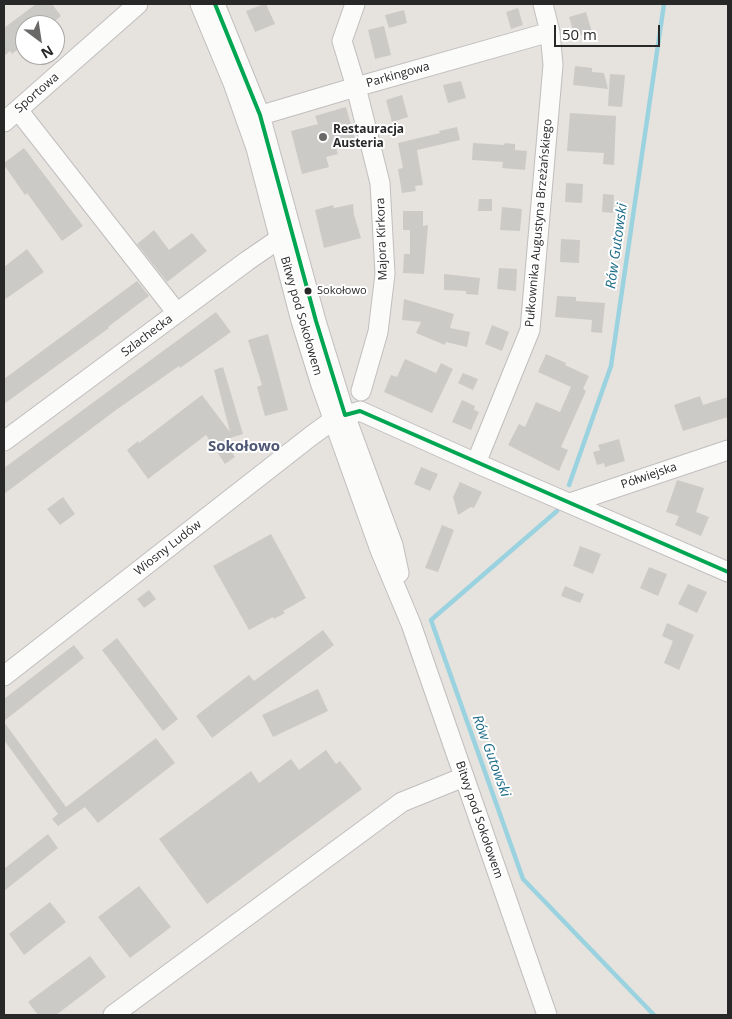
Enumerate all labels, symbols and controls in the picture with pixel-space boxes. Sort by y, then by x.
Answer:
north arrow [15,15,65,65]
scale bar [557,15,663,47]
text: 50 m [562,24,597,44]
text: N [38,41,57,64]
street label: Parkingowa [365,59,431,91]
street label: Sportowa [12,70,62,116]
street label: Pułkownika Augustyna Brzeżańskiego [523,118,555,328]
place label: Restauracja Austeria [333,123,404,151]
marker: Restauracja Austeria [317,131,329,143]
street label: Majora Kirkora [373,197,391,281]
water label: Rów Gutowski [603,202,631,290]
street label: Bitwy pod Sokołowem [277,255,325,377]
place label: Sokołowo [317,284,367,298]
marker: Sokołowo [303,286,313,296]
street label: Szlachecka [119,312,175,360]
district label: Sokołowo [208,438,280,456]
street label: Półwiejska [619,460,679,492]
street label: Wiosny Ludów [132,517,204,579]
water label: Rów Gutowski [468,713,514,799]
street label: Bitwy pod Sokołowem [452,759,506,881]

